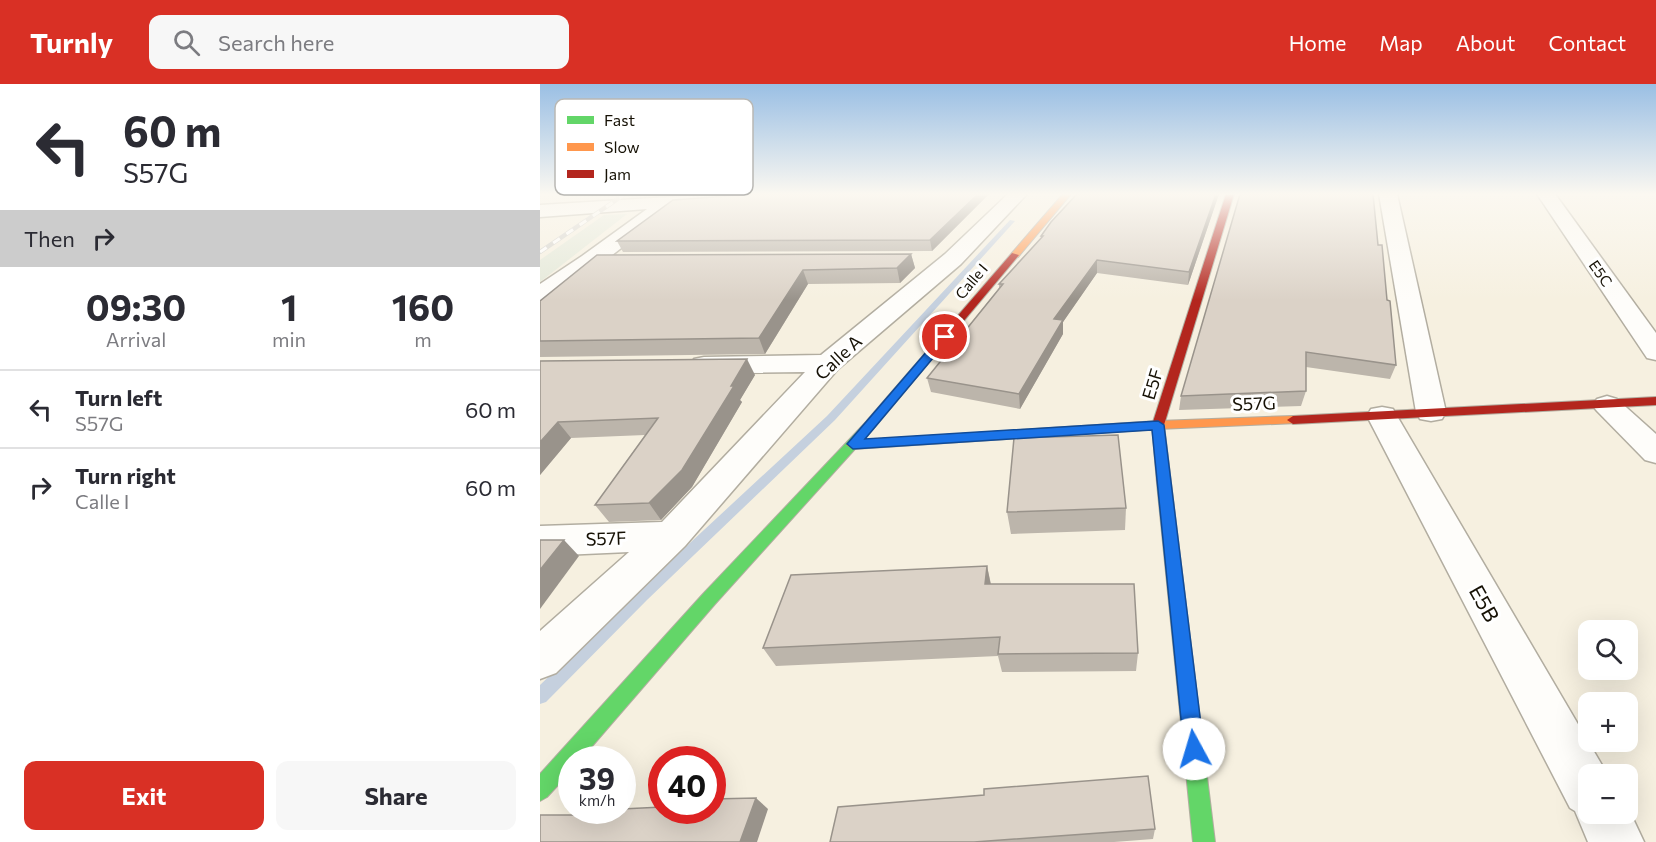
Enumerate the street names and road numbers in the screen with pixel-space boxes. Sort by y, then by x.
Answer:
street label: E5C [1586,256,1616,290]
street label: Calle I [951,260,991,302]
street label: Calle A [810,330,866,384]
street label: E5F [1137,366,1167,402]
street label: S57G [1232,391,1276,415]
street label: S57F [585,526,627,550]
street label: E5B [1465,580,1505,626]

